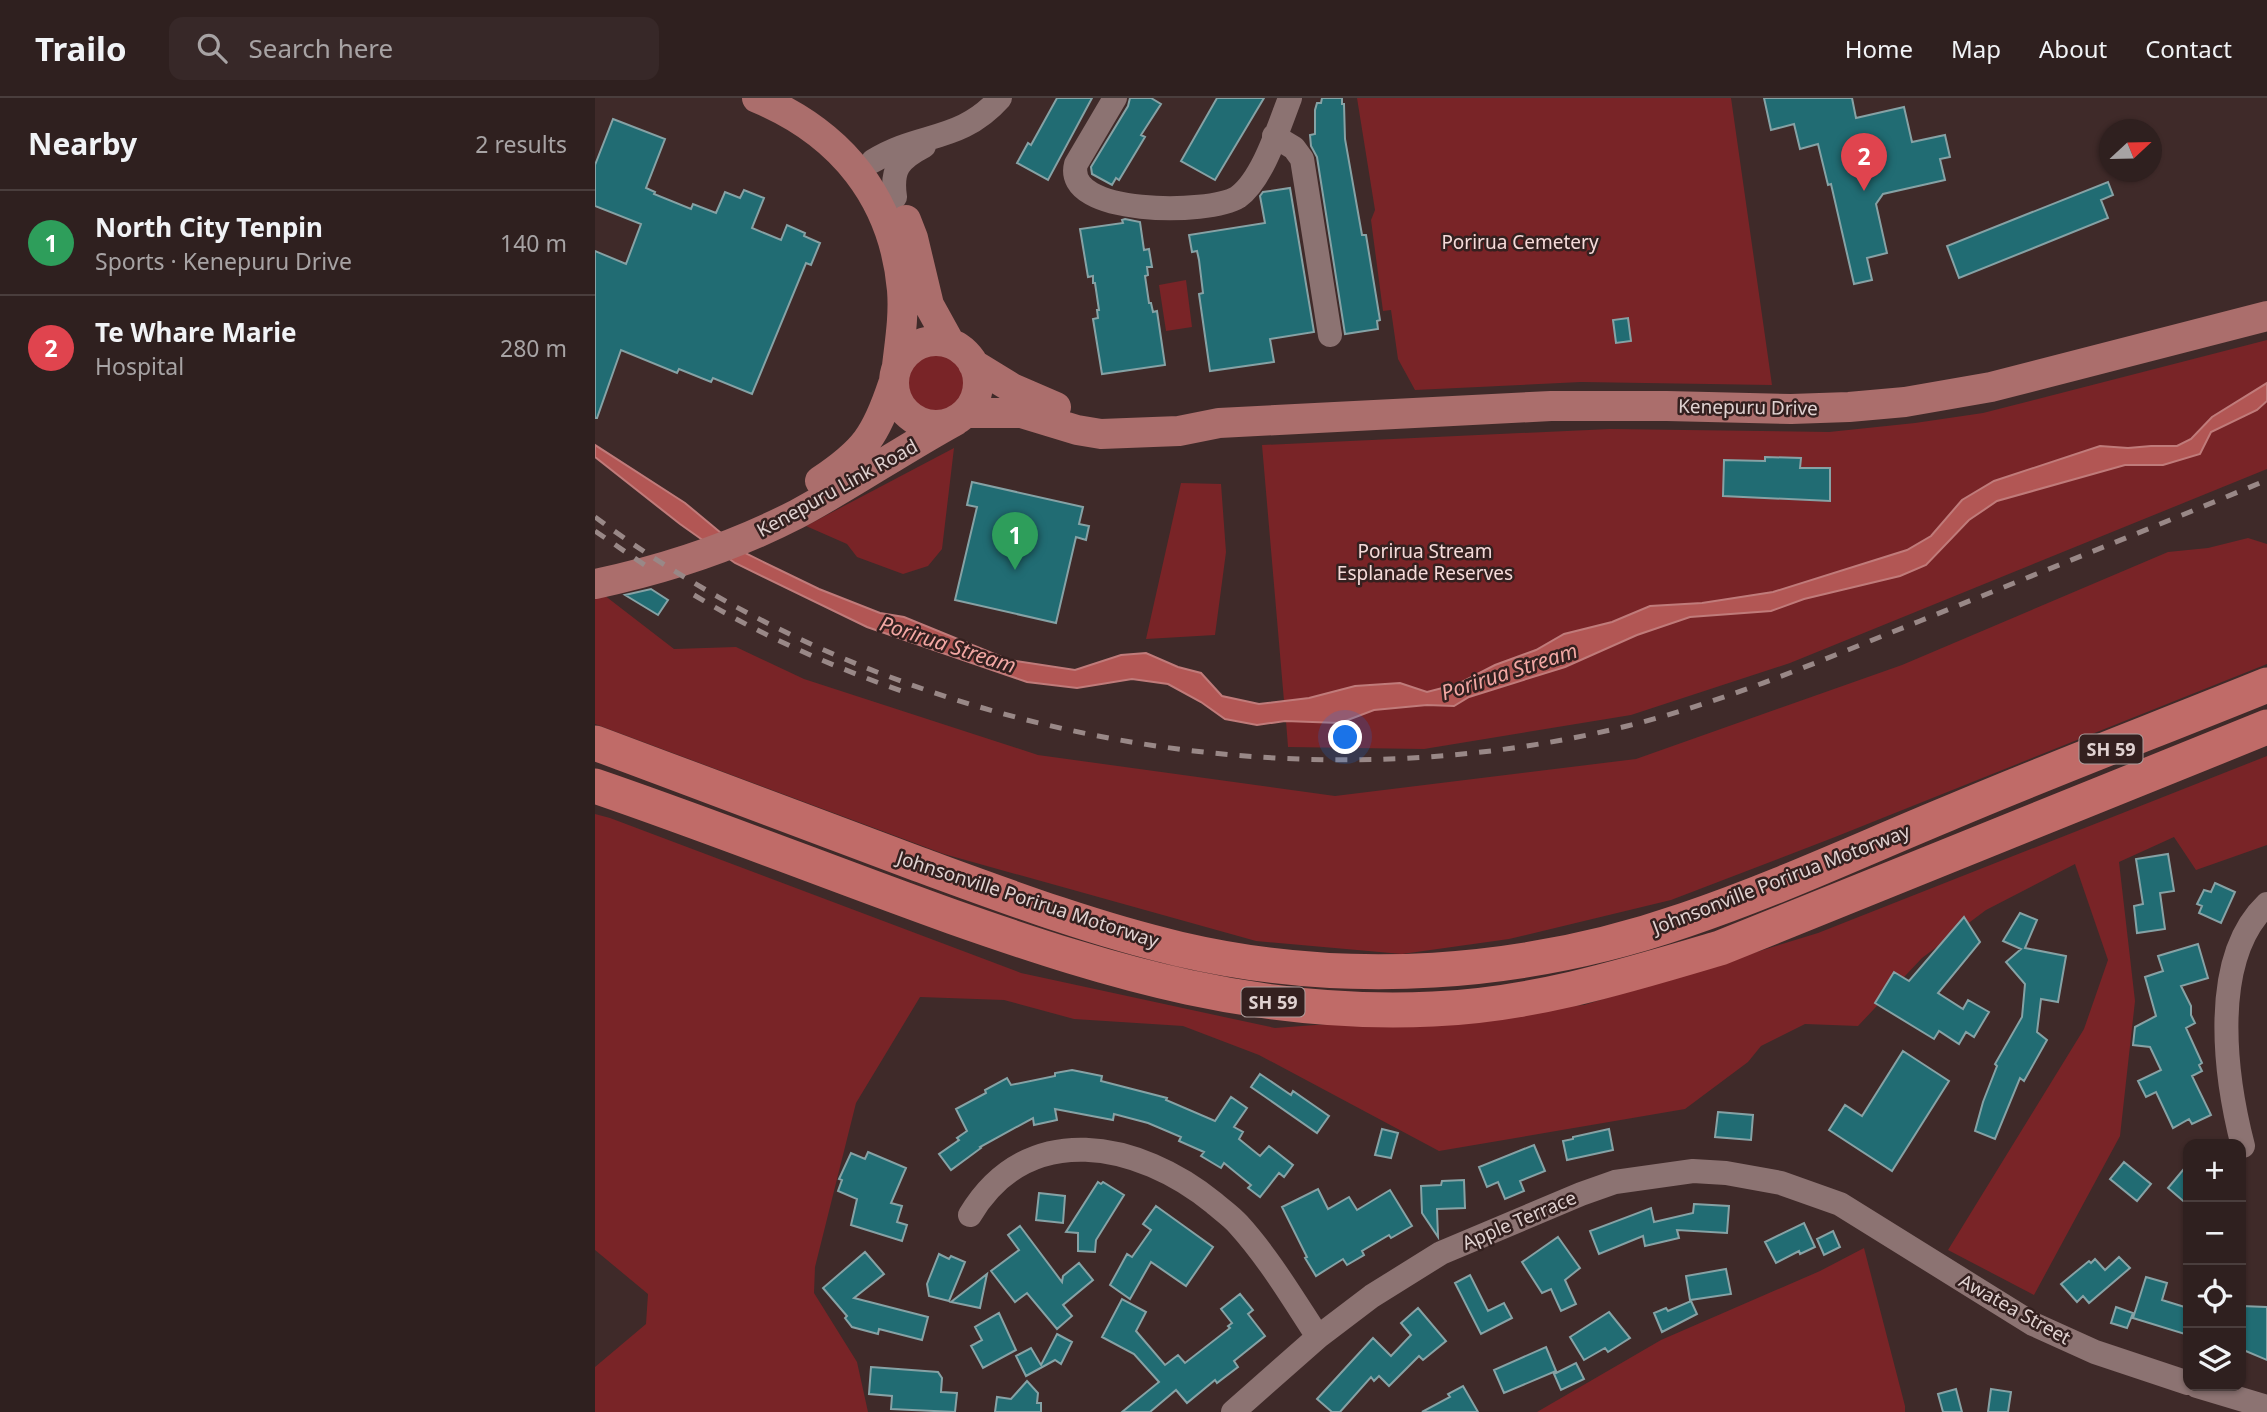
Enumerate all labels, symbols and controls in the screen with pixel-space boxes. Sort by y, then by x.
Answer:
search box [169,17,659,80]
text: Trailo [35,26,127,71]
icon: search [193,29,231,67]
text: Search here [249,30,393,66]
text: Home [1845,32,1913,65]
text: Map [1951,32,2001,65]
text: About [2039,32,2107,65]
text: Contact [2145,32,2232,65]
north arrow [2099,119,2162,182]
text: Nearby [28,123,137,164]
text: 2 results [475,128,567,160]
pin: 2 [1841,133,1887,191]
text: North City Tenpin [95,209,323,245]
text: 1 [44,227,58,259]
text: 140 m [500,227,567,259]
park label: Porirua Cemetery [1441,229,1599,255]
text: Sports · Kenepuru Drive [95,245,352,277]
text: Te Whare Marie [95,314,296,350]
text: 2 [44,332,58,364]
text: 280 m [500,332,567,364]
text: Hospital [95,350,184,382]
street label: Kenepuru Drive [1678,393,1818,421]
street label: Kenepuru Link Road [752,433,922,543]
pin: 1 [992,512,1038,570]
park label: Porirua Stream Esplanade Reserves [1337,538,1513,586]
water label: Porirua Stream [876,609,1020,679]
water label: Porirua Stream [1437,636,1581,706]
your location [1328,720,1362,754]
road number: SH 59 [2079,734,2143,764]
street label: Johnsonville Porirua Motorway [1647,818,1914,941]
street label: Johnsonville Porirua Motorway [892,844,1162,954]
road number: SH 59 [1241,988,1305,1016]
map controls [2183,1139,2246,1391]
button: + [2183,1139,2246,1202]
street label: Apple Terrace [1458,1184,1580,1256]
button: − [2183,1202,2246,1265]
button: locate [2183,1265,2246,1328]
street label: Awatea Street [1954,1268,2076,1350]
button: layers [2183,1328,2246,1391]

